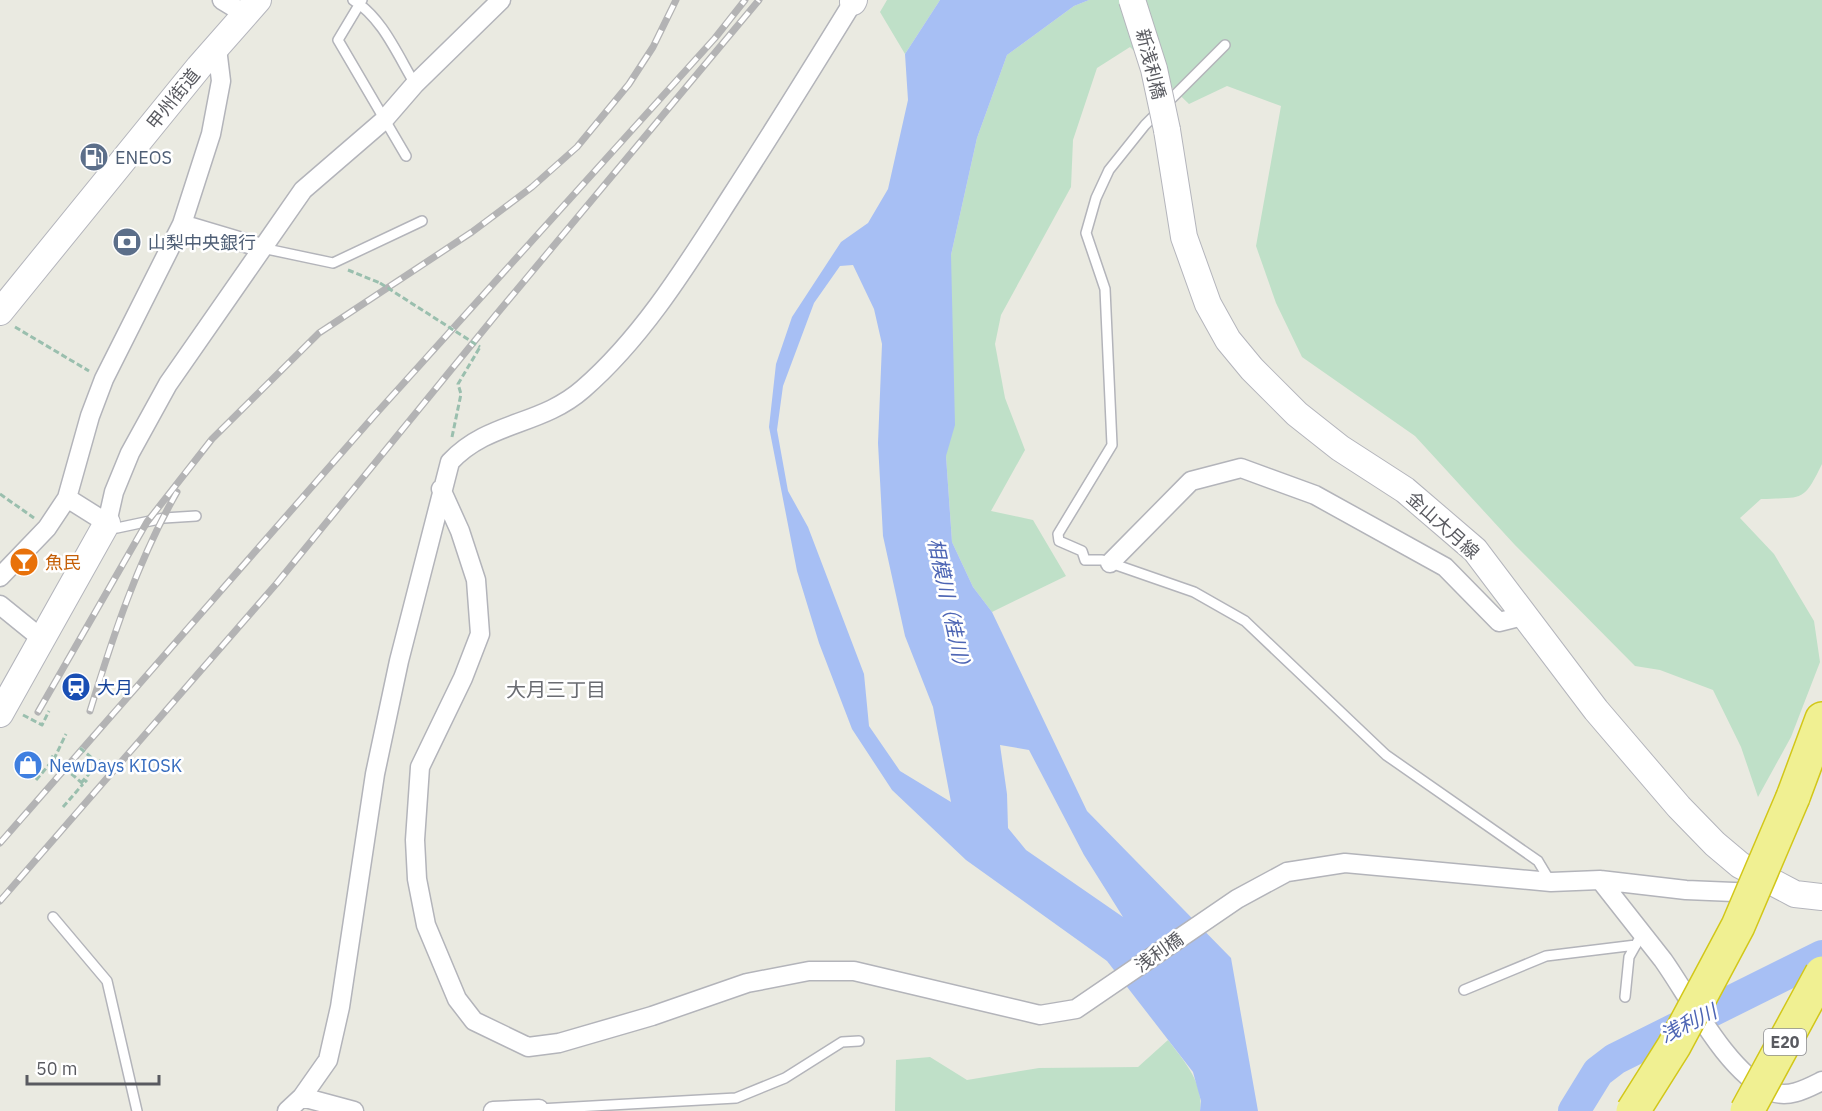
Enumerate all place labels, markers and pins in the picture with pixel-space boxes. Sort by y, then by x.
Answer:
fuel station icon: ENEOS [78,141,110,173]
place label: ENEOS [115,146,172,169]
bank icon: 山梨中央銀行 [111,226,143,258]
place label: 山梨中央銀行 [148,231,256,254]
bar icon: 魚民 [8,546,40,578]
place label: 魚民 [45,551,81,574]
station icon: 大月 [60,671,92,703]
place label: 大月 [97,676,133,699]
shop icon: NewDays KIOSK [12,749,44,781]
place label: NewDays KIOSK [49,754,183,777]

